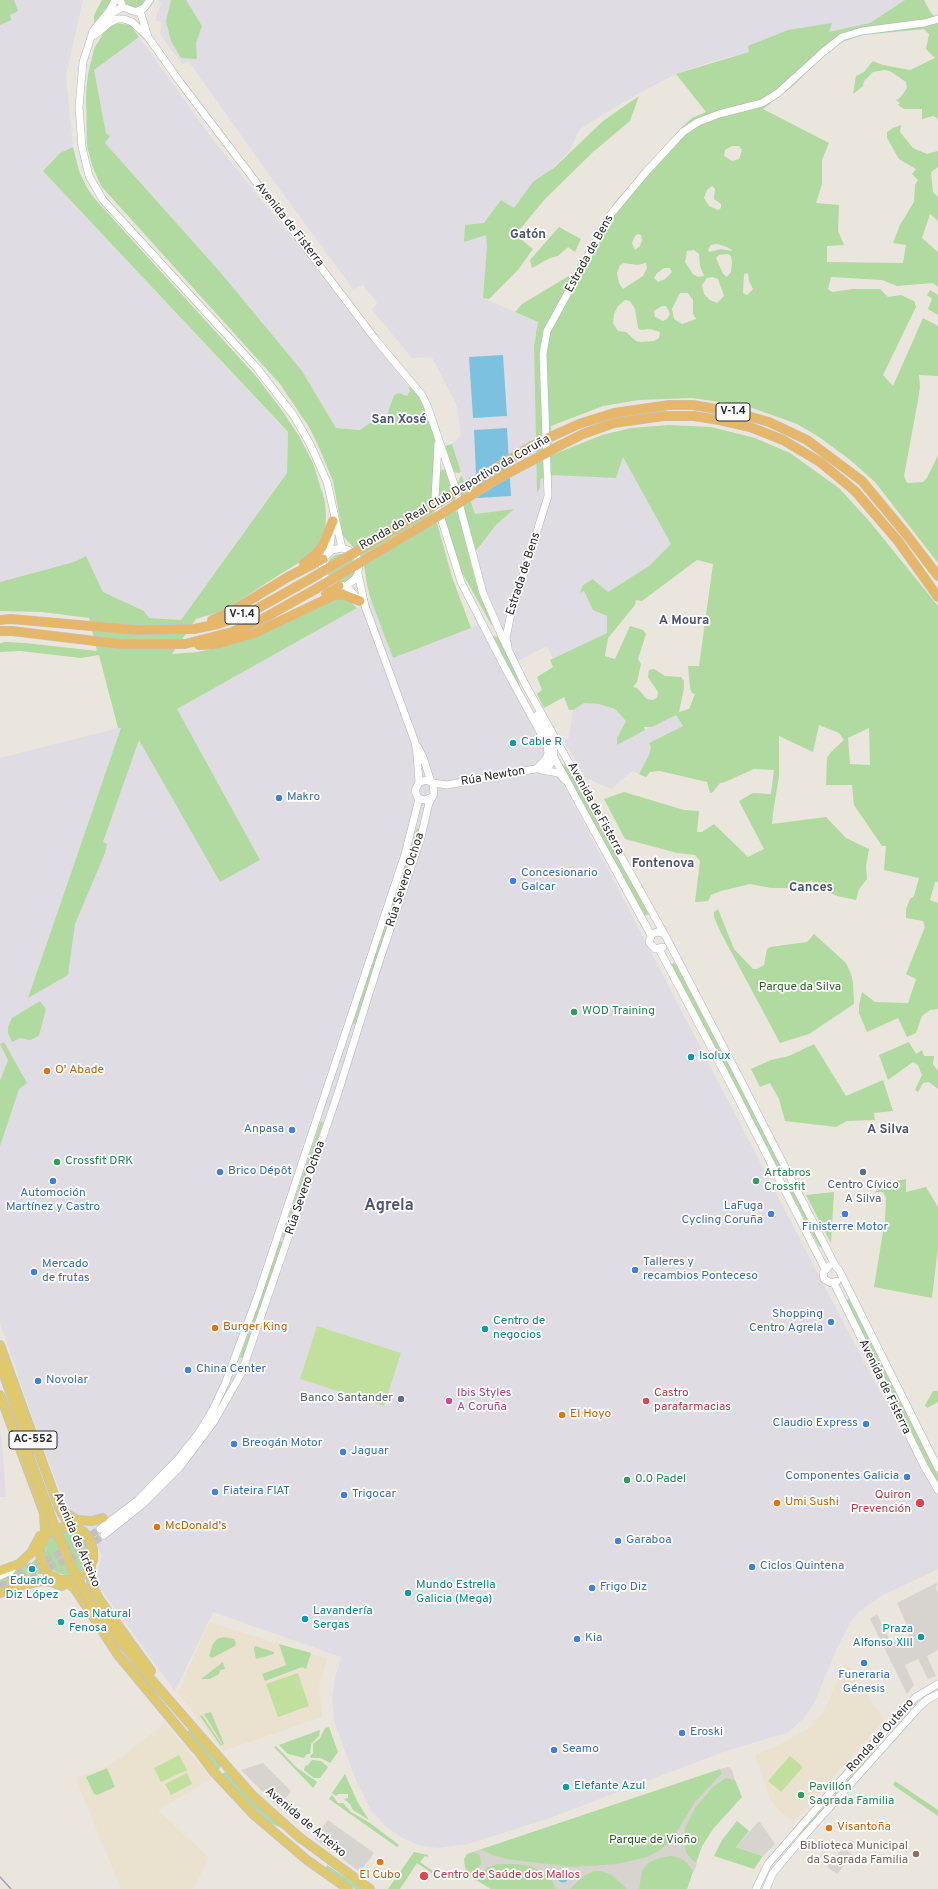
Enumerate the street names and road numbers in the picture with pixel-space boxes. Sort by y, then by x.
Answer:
street label: Avenida de Fisterra [251,180,327,270]
street label: Estrada de Bens [563,213,617,295]
road number: V-1.4 [716,403,750,421]
street label: Ronda do Real Club Deportivo da Coruña [357,432,553,554]
street label: Estrada de Bens [504,531,544,617]
road number: V-1.4 [225,606,259,624]
street label: Avenida de Fisterra [564,760,626,858]
street label: Rúa Newton [460,764,526,790]
street label: Rúa Severo Ochoa [384,831,428,929]
street label: Rúa Severo Ochoa [283,1139,329,1237]
street label: Avenida de Fisterra [855,1337,913,1437]
road number: AC-552 [9,1431,57,1449]
street label: Avenida de Arteixo [50,1491,102,1589]
street label: Ronda de Outeiro [844,1696,918,1776]
street label: Avenida de Arteixo [262,1785,348,1861]

